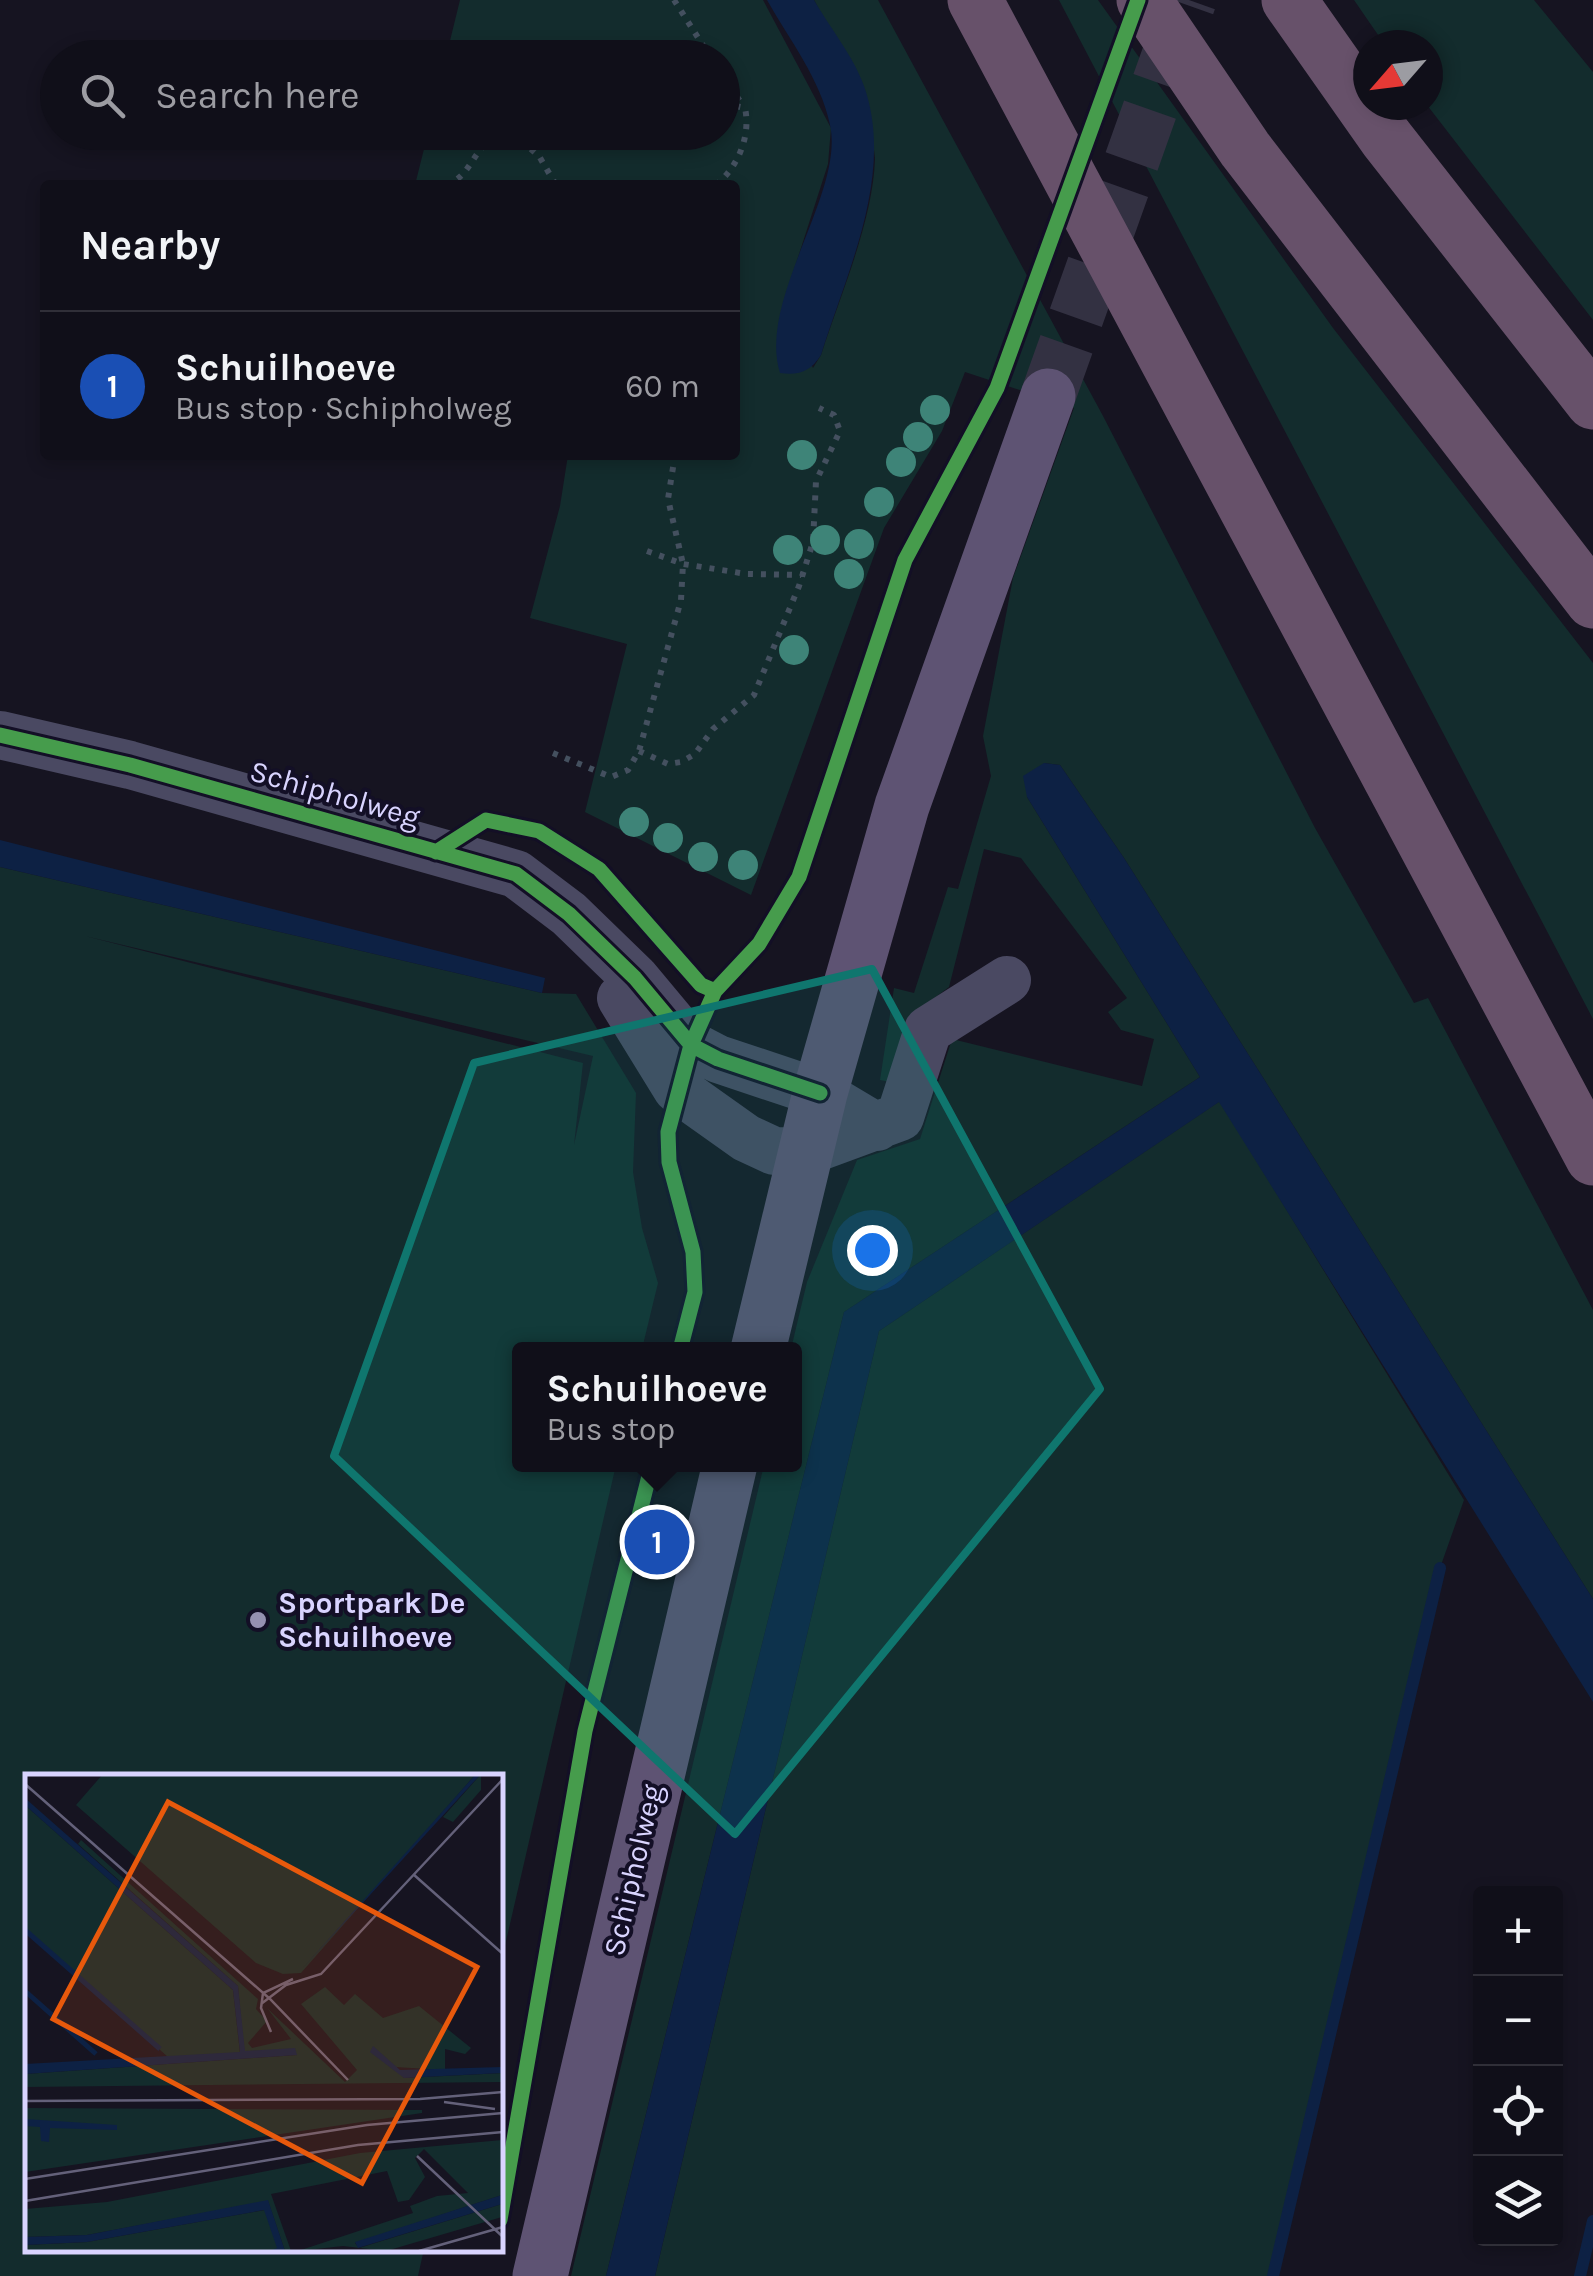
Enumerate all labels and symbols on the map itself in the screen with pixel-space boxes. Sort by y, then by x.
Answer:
north arrow [1353,30,1443,120]
street label: Schipholweg [246,753,424,835]
your location [847,1225,898,1276]
pin: 1 [624,1504,690,1580]
place label: Sportpark De Schuilhoeve [278,1585,465,1655]
marker: Sportpark De Schuilhoeve [247,1609,269,1631]
inset map [25,1774,502,2251]
street label: Schipholweg [596,1781,670,1959]

